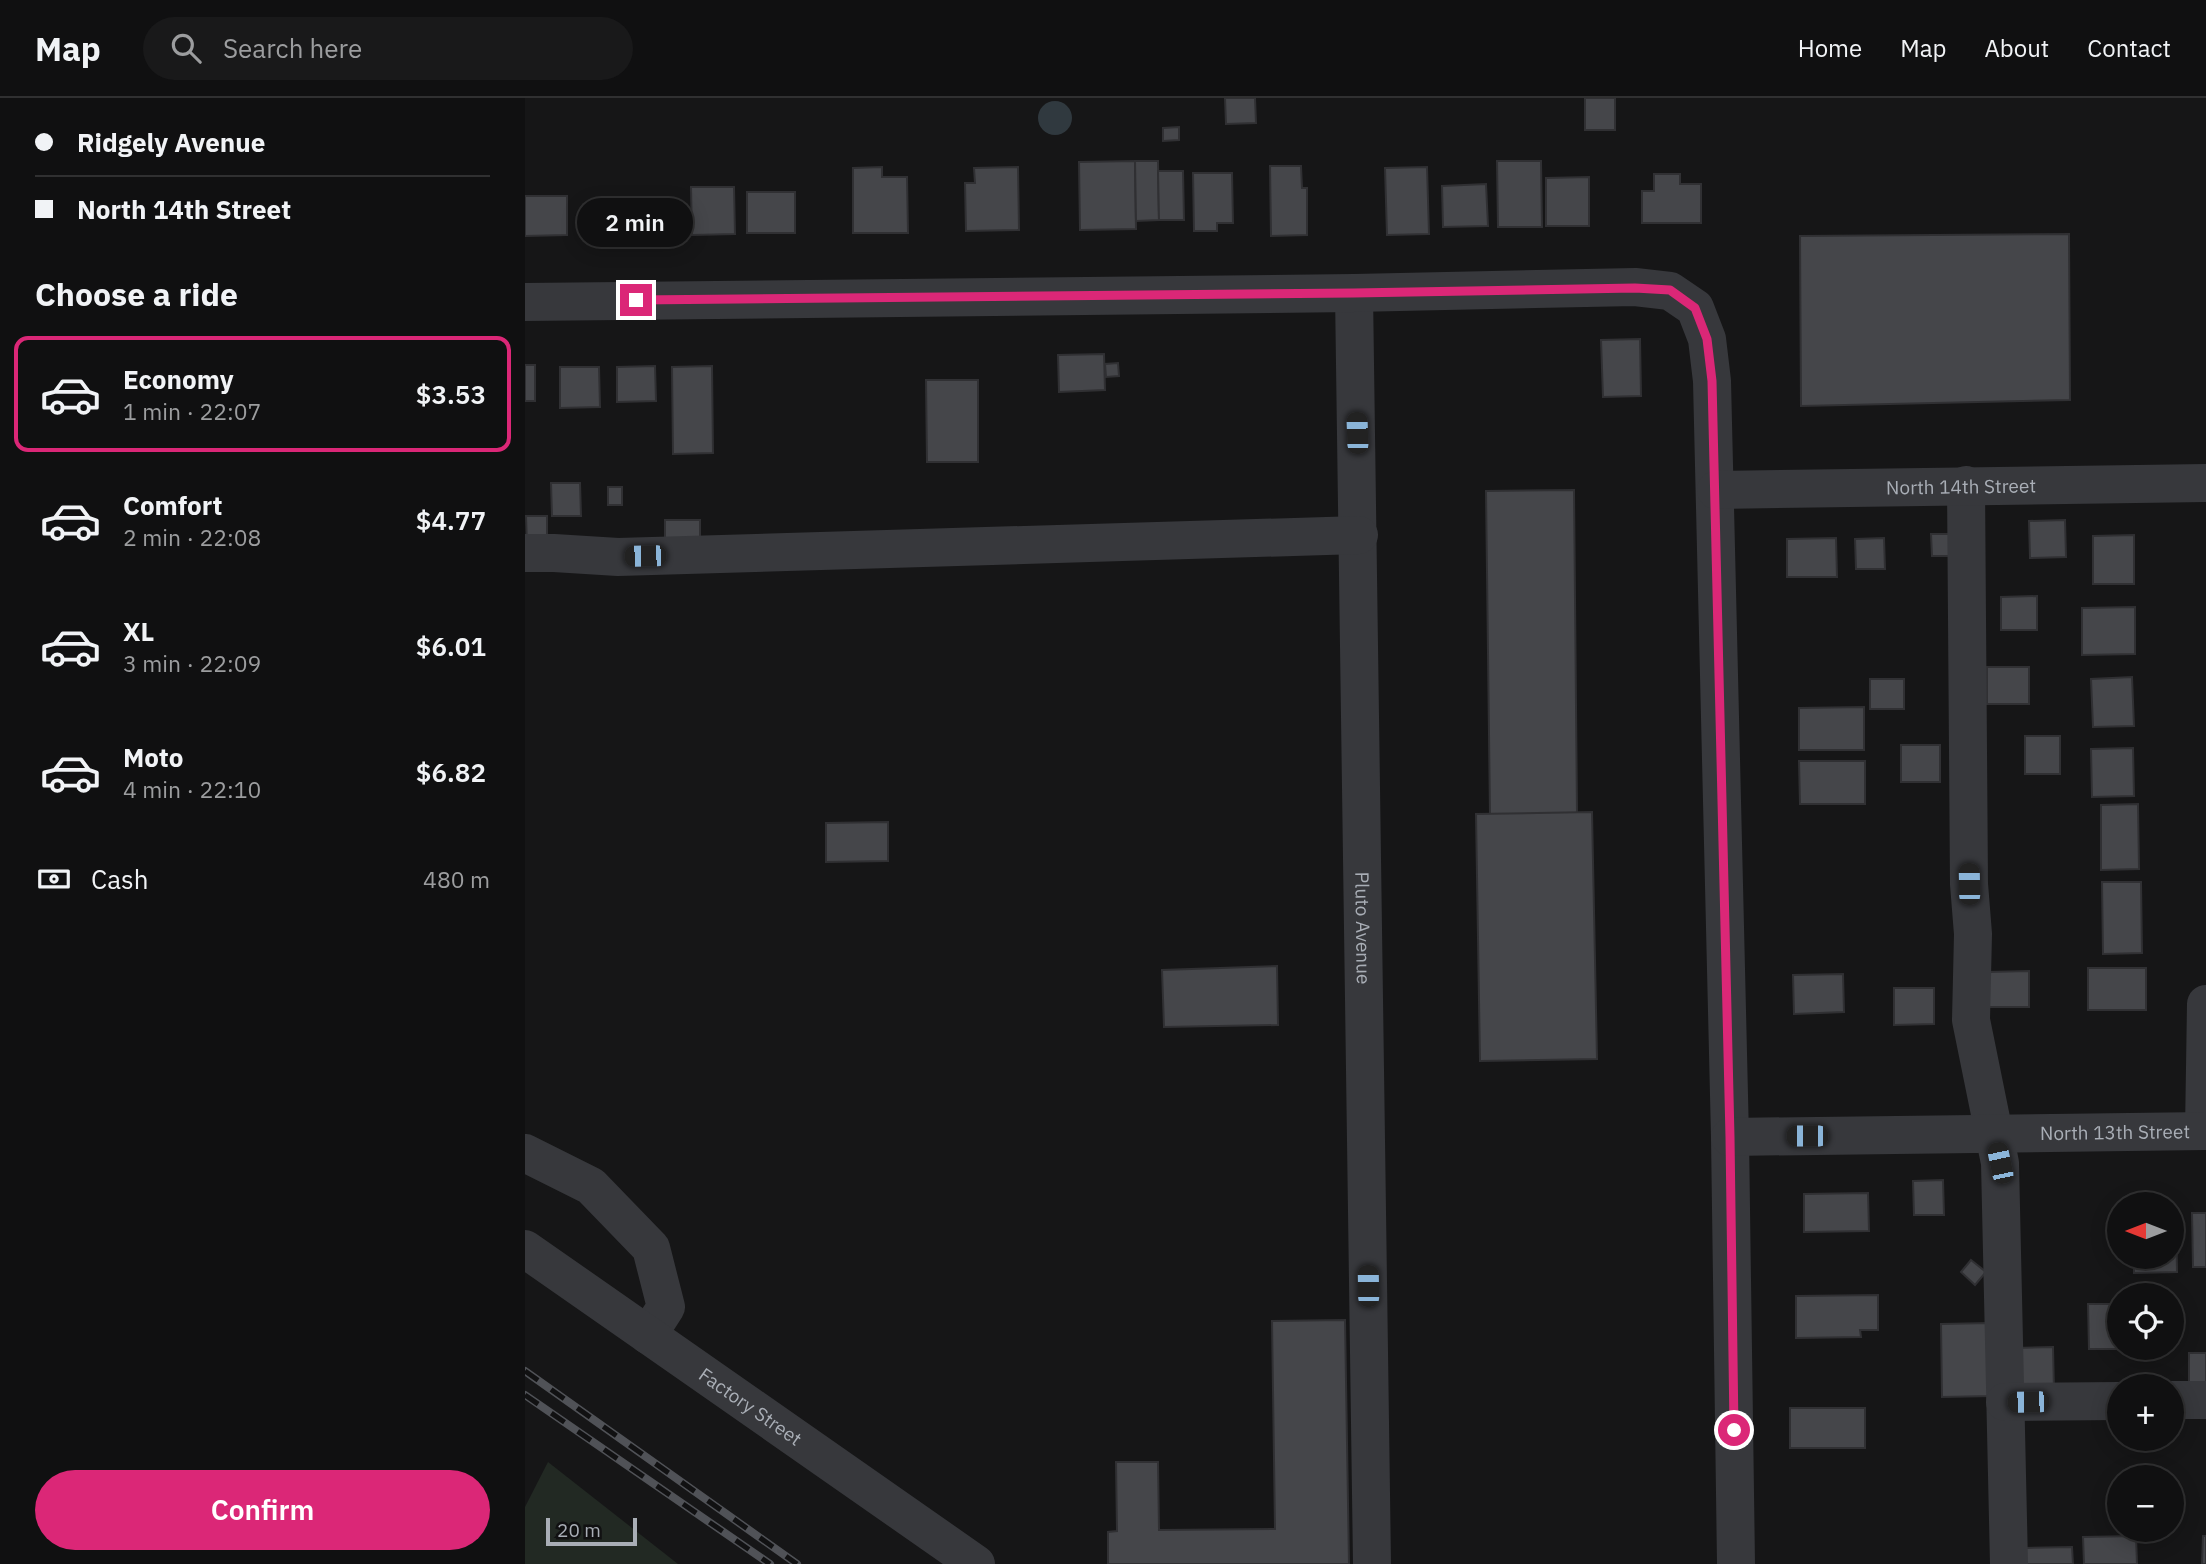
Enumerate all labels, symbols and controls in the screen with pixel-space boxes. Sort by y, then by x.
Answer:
search box [143,17,633,80]
text: Map [35,27,101,70]
icon: search [167,29,205,67]
text: Search here [223,31,362,65]
text: Home [1798,32,1862,64]
text: Map [1900,32,1946,64]
text: About [1984,32,2049,64]
text: Contact [2087,32,2171,64]
text: Ridgely Avenue [77,125,265,159]
text: North 14th Street [77,192,291,226]
callout: 2 min [578,198,694,248]
text: 2 min [605,207,665,237]
text: Choose a ride [35,273,238,315]
route end [620,284,652,316]
text: Economy [123,362,234,396]
icon: car [39,363,102,426]
text: $3.53 [416,377,486,411]
text: 1 min · 22:07 [123,396,261,426]
car [1346,412,1369,454]
street label: North 14th Street [1886,473,2036,500]
text: Comfort [123,488,222,522]
icon: car [39,489,102,552]
text: $4.77 [416,503,486,537]
text: 2 min · 22:08 [123,522,261,552]
car [624,545,667,567]
text: XL [123,614,154,648]
icon: car [39,615,102,678]
text: $6.01 [416,629,486,663]
text: 3 min · 22:09 [123,648,261,678]
text: Moto [123,740,183,774]
icon: car [39,741,102,804]
text: $6.82 [416,755,486,789]
text: 4 min · 22:10 [123,774,261,804]
icon: cash [35,860,73,898]
text: Cash [91,862,148,896]
car [1959,863,1980,905]
text: 480 m [423,864,490,894]
street label: Pluto Avenue [1350,871,1376,984]
street label: North 13th Street [2040,1119,2190,1145]
car [1787,1126,1829,1147]
car [1986,1140,2015,1186]
north arrow [2107,1192,2184,1269]
map controls [2107,1192,2184,1542]
car [1358,1265,1379,1307]
button: locate [2107,1283,2184,1360]
street label: Factory Street [694,1362,807,1451]
button: + [2107,1374,2184,1451]
car [2007,1391,2050,1413]
route start [1718,1414,1750,1446]
button: − [2107,1465,2184,1542]
button: Confirm [35,1470,490,1550]
scale bar [546,1515,637,1547]
text: 20 m [557,1518,601,1542]

